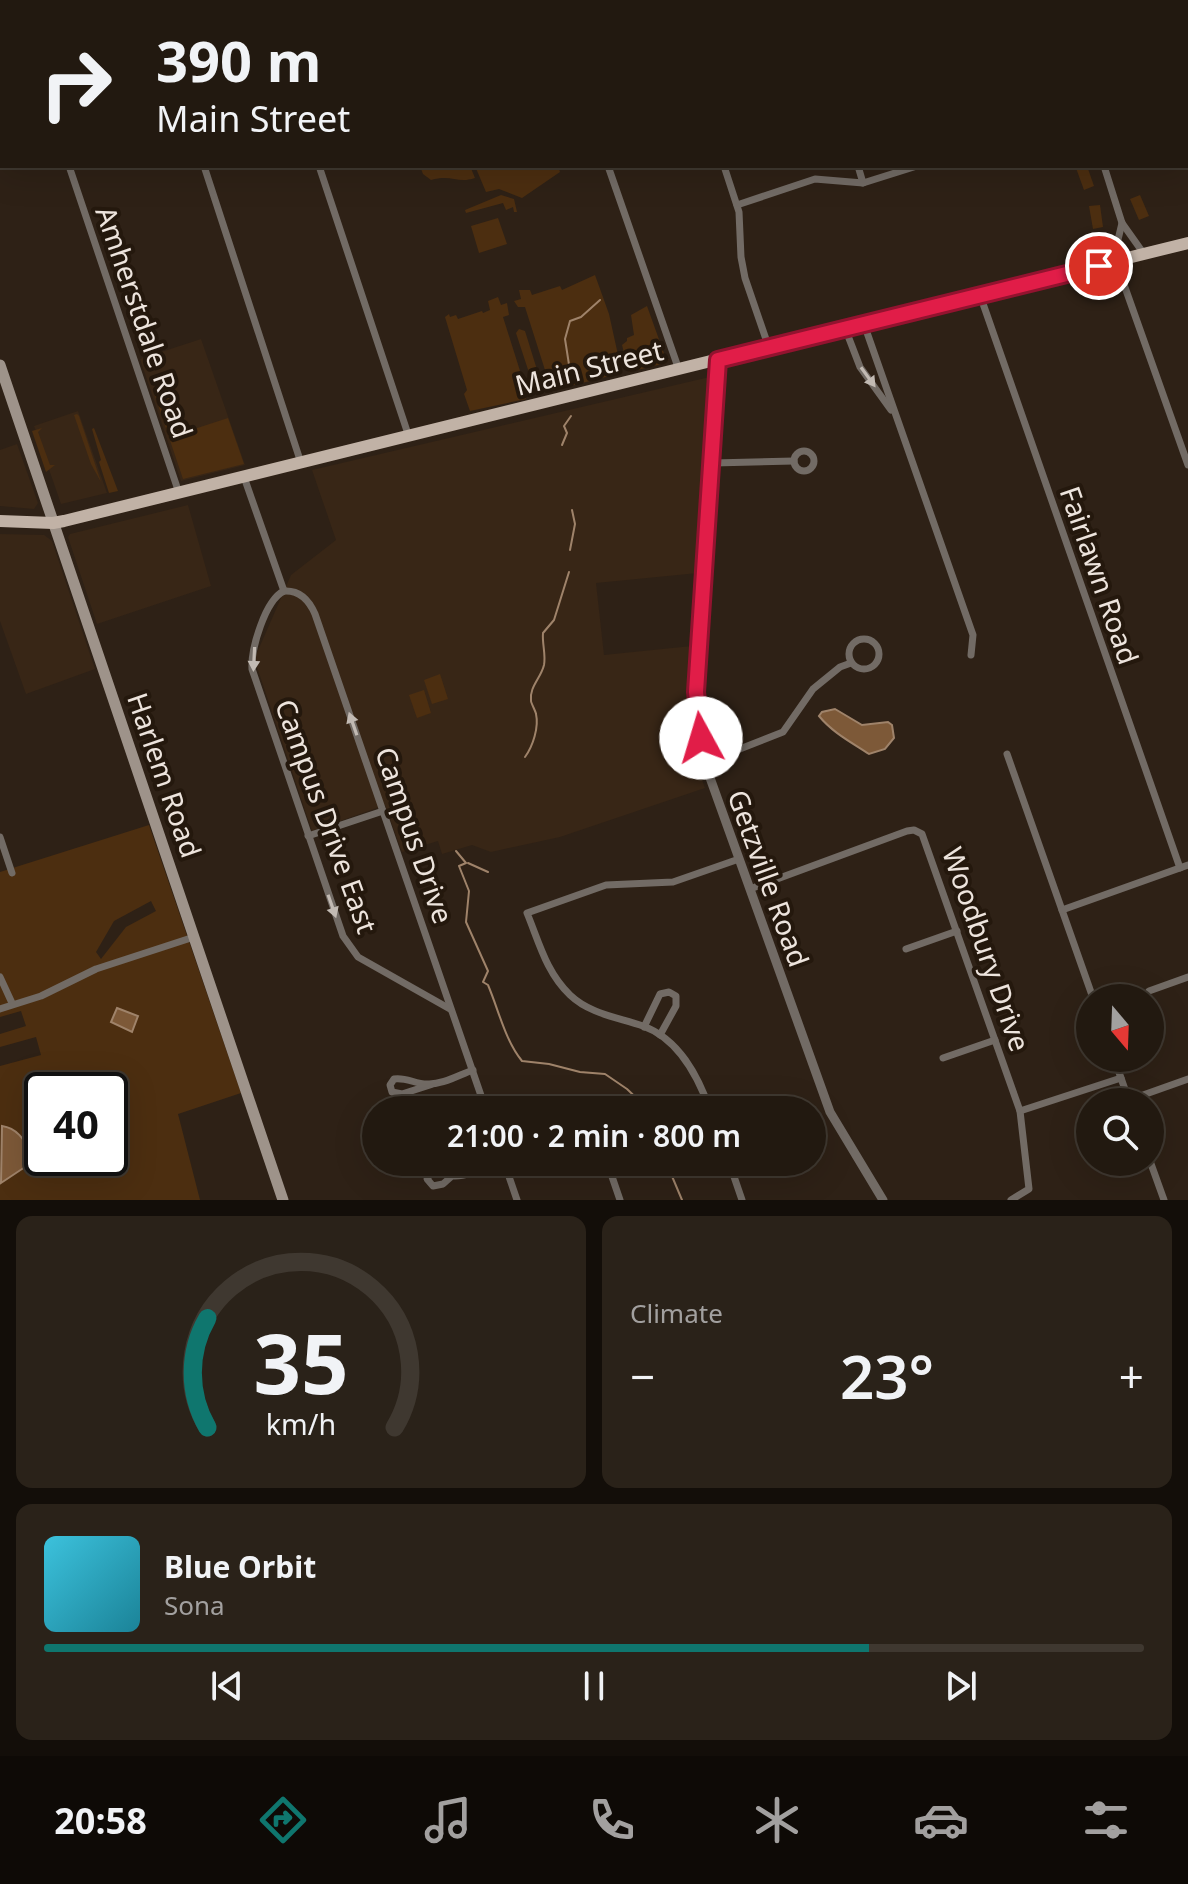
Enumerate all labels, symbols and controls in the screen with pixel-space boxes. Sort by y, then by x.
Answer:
text: 390 m [156,22,321,98]
icon: right [24,32,128,136]
text: Main Street [156,94,350,143]
street label: Amherstdale Road [88,201,202,443]
pin [1065,232,1133,300]
icon: arrive [1077,244,1121,288]
street label: Main Street [511,330,667,404]
one-way arrow [860,367,875,388]
street label: Fairlawn Road [1052,481,1148,669]
one-way arrow [247,647,260,672]
street label: Harlem Road [119,688,211,862]
street label: Campus Drive East [267,694,387,938]
position arrow [659,696,743,780]
one-way arrow [347,712,359,736]
street label: Campus Drive [367,742,463,928]
street label: Getzville Road [719,784,819,972]
street label: Woodbury Drive [934,842,1040,1056]
one-way arrow [327,894,339,918]
north arrow [1076,984,1164,1072]
map controls [1076,984,1164,1176]
speed limit sign: 40 [24,1072,128,1176]
button: search [1076,1088,1164,1176]
text: 21:00 · 2 min · 800 m [447,1115,741,1156]
text: Climate [630,1295,723,1331]
text: 35 [253,1305,349,1418]
text: 23° [840,1335,934,1417]
text: − [630,1346,655,1406]
text: + [1119,1346,1144,1406]
text: km/h [266,1404,336,1443]
text: Blue Orbit [164,1546,316,1587]
text: Sona [164,1587,225,1623]
icon: previous [205,1664,249,1708]
icon: pause [572,1664,616,1708]
icon: next [939,1664,983,1708]
icon: directions [255,1792,311,1848]
icon: music [420,1792,476,1848]
icon: phone [584,1792,640,1848]
icon: climate [749,1792,805,1848]
icon: car [913,1792,969,1848]
icon: filters [1078,1792,1134,1848]
text: 20:58 [54,1796,147,1845]

